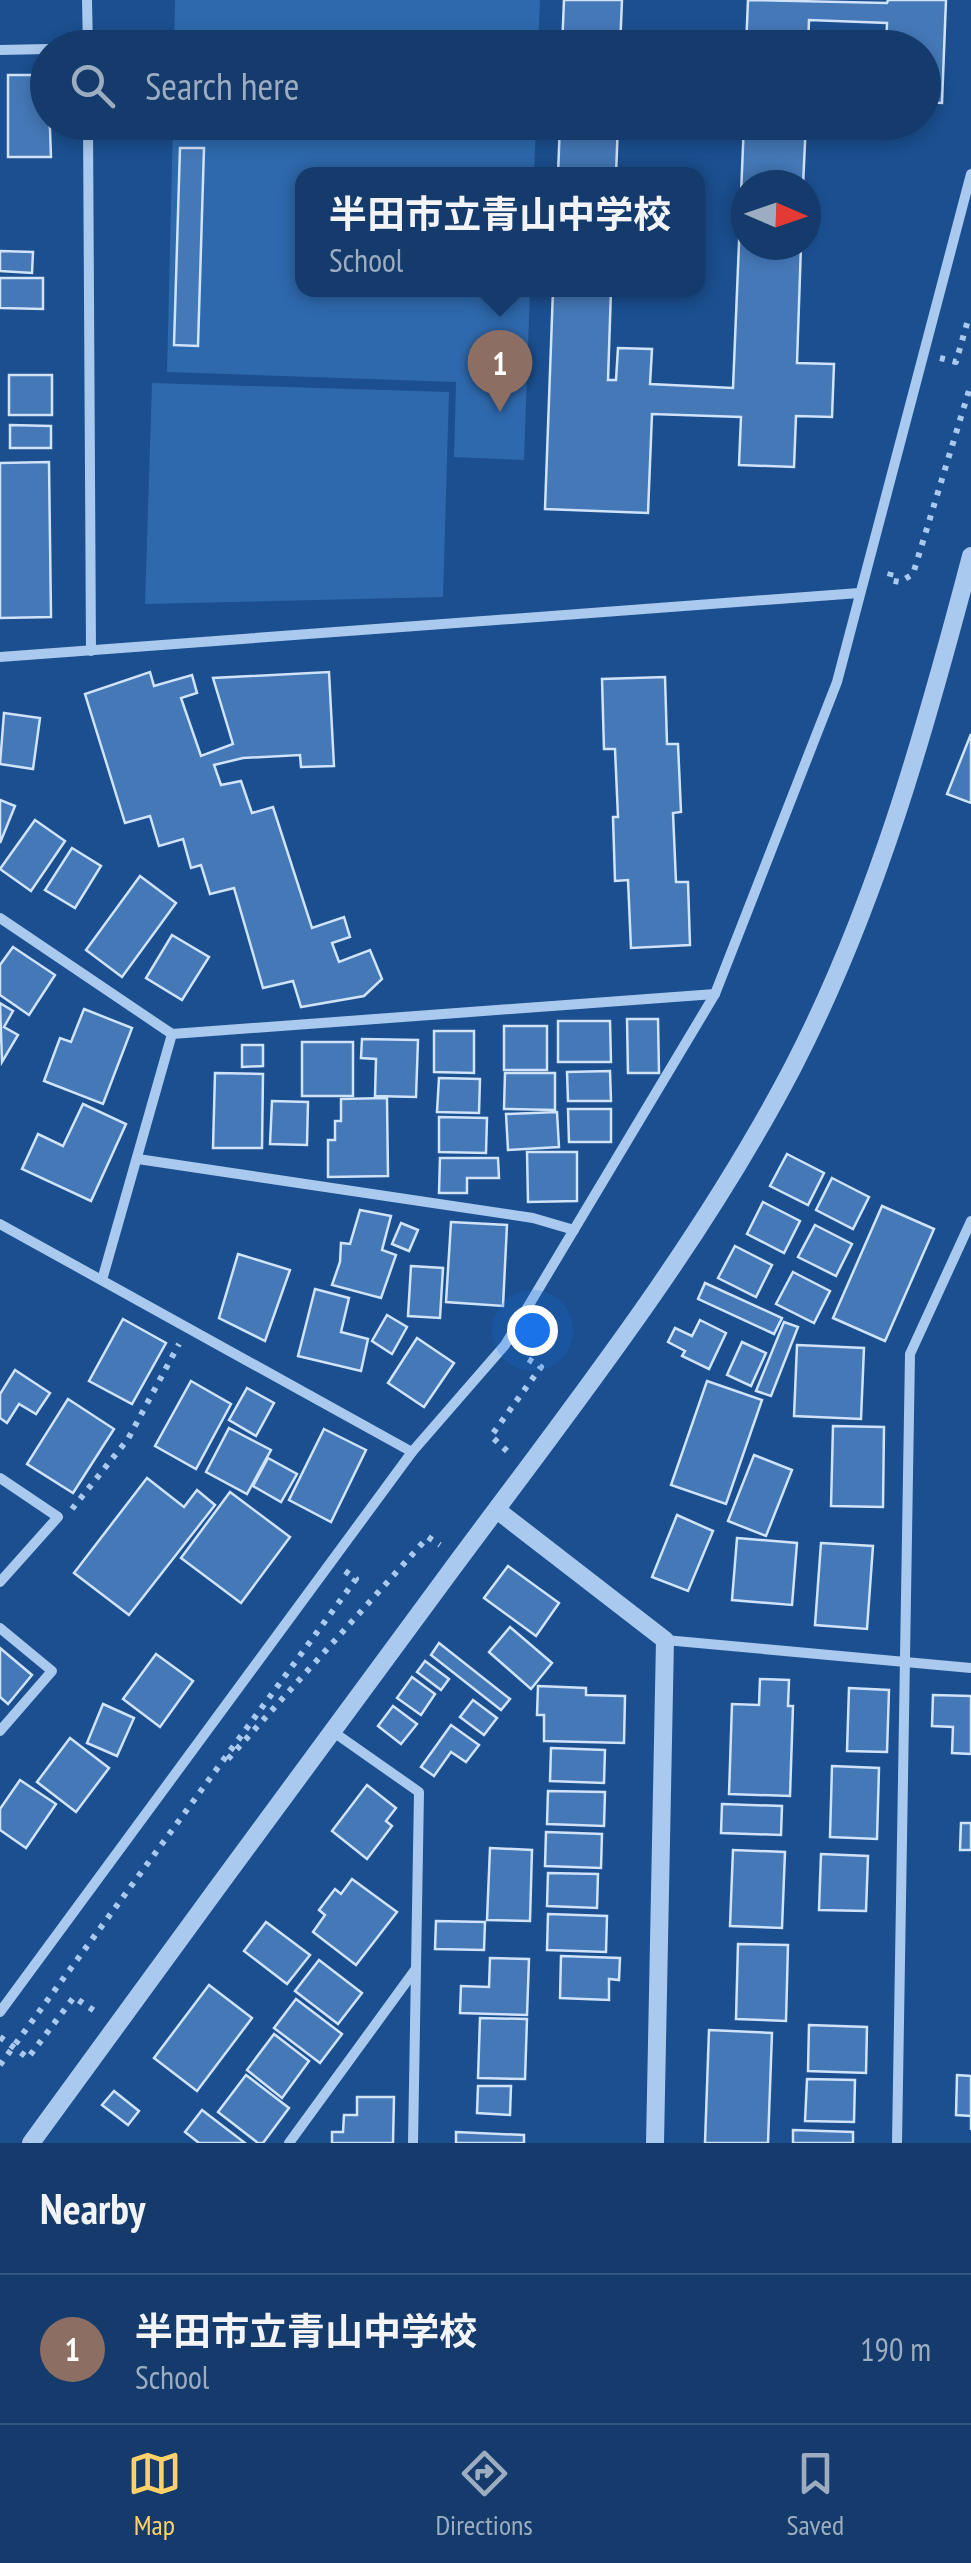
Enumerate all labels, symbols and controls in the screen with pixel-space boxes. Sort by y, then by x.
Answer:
search box [30,30,941,140]
icon: search [65,58,120,113]
text: Search here [145,61,299,110]
popup [295,167,705,297]
north arrow [731,170,821,260]
text: 半田市立青山中学校 [329,189,671,238]
text: School [329,239,403,281]
pin: 1 [468,330,532,412]
your location [507,1305,558,1356]
text: Nearby [40,2181,145,2236]
text: 半田市立青山中学校 [135,2306,477,2355]
text: 1 [65,2328,80,2370]
text: 190 m [860,2328,931,2370]
text: School [135,2356,209,2398]
tab: Map [127,2446,182,2543]
tab: Directions [435,2446,533,2543]
tab: Saved [786,2446,844,2543]

